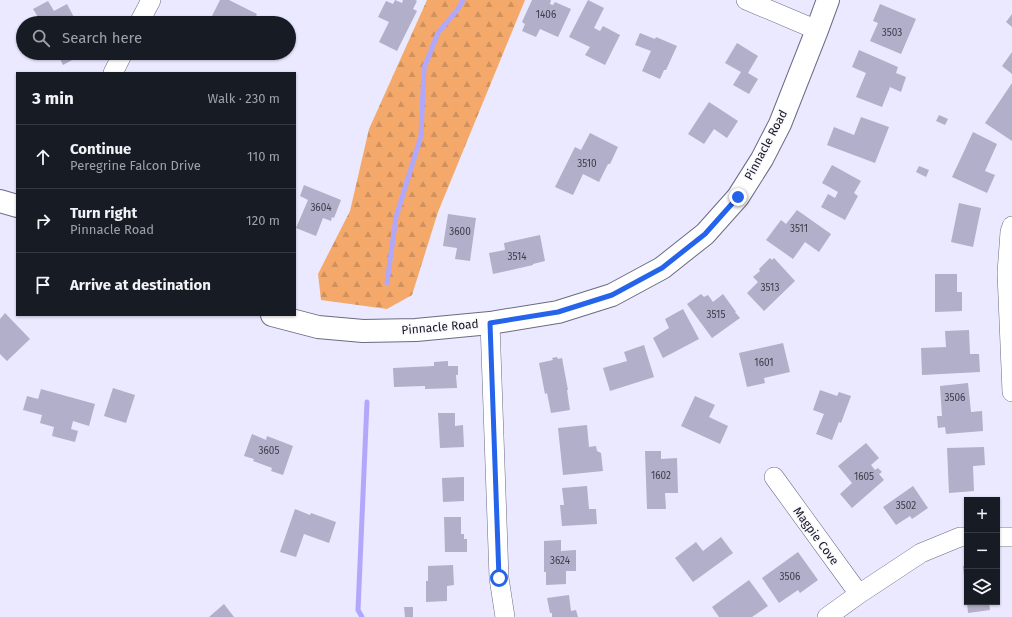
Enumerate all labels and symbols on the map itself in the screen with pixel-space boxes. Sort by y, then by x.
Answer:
house number: 1406 [536,9,556,21]
house number: 3503 [882,27,902,39]
street label: Pinnacle Road [742,107,790,183]
house number: 3510 [577,158,597,170]
route end [729,188,747,206]
house number: 3604 [310,202,332,214]
house number: 3511 [790,223,808,235]
house number: 3600 [449,226,471,238]
house number: 3514 [507,251,527,263]
house number: 3513 [761,282,779,294]
house number: 3515 [707,309,725,321]
street label: Pinnacle Road [401,317,479,337]
house number: 1601 [754,357,774,369]
house number: 3506 [945,392,965,404]
house number: 3605 [259,445,279,457]
house number: 1602 [651,470,671,482]
house number: 1605 [854,471,874,483]
house number: 3502 [896,500,916,512]
street label: Magpie Cove [790,504,842,568]
house number: 3624 [550,555,571,567]
route start [490,569,508,587]
house number: 3506 [780,571,800,583]

